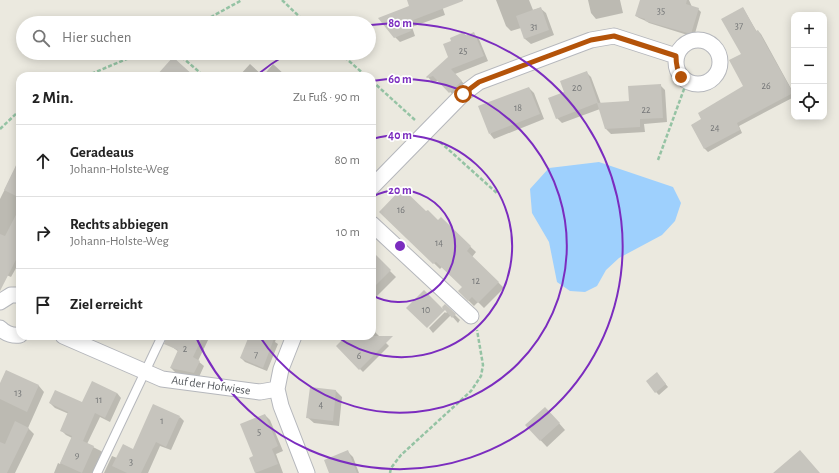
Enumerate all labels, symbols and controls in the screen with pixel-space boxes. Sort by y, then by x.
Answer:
house number: 35 [657,6,665,16]
map controls [791,12,827,120]
button: + [791,12,827,48]
search box [16,16,376,60]
text: 80 m [388,17,412,29]
house number: 37 [735,21,743,31]
house number: 31 [530,22,538,32]
icon: search [30,27,52,49]
text: Hier suchen [62,30,132,45]
house number: 25 [459,46,467,56]
button: − [791,48,827,84]
route end [672,68,690,86]
text: 60 m [388,73,412,85]
house number: 26 [761,81,771,91]
house number: 20 [572,83,582,93]
button: locate [791,84,827,120]
route start [454,85,472,103]
text: 2 Min. [32,89,73,106]
text: Zu Fuß · 90 m [293,91,360,104]
house number: 18 [514,103,522,113]
house number: 22 [641,105,651,115]
house number: 24 [710,123,720,133]
text: 40 m [388,129,412,141]
text: Geradeaus [70,145,134,160]
icon: ahead [32,150,54,172]
text: 80 m [334,154,360,167]
text: Johann-Holste-Weg [70,163,169,176]
text: 20 m [388,184,412,196]
house number: 16 [397,205,405,215]
text: Rechts abbiegen [70,217,168,232]
icon: right [32,222,54,244]
text: 10 m [336,226,360,239]
text: Johann-Holste-Weg [70,235,169,248]
house number: 14 [435,238,443,248]
centre of rings [393,239,407,253]
house number: 12 [472,276,480,286]
icon: arrive [32,294,54,316]
text: Ziel erreicht [70,297,143,312]
house number: 10 [422,305,430,315]
house number: 2 [183,344,188,354]
house number: 7 [254,350,258,360]
house number: 6 [357,351,362,361]
street label: Auf der Hofwiese [171,374,251,396]
house number: 13 [14,388,22,398]
house number: 11 [96,395,102,405]
house number: 4 [319,400,324,410]
house number: 1 [160,416,164,426]
house number: 5 [257,427,261,437]
house number: 9 [75,450,80,460]
house number: 3 [129,457,133,467]

